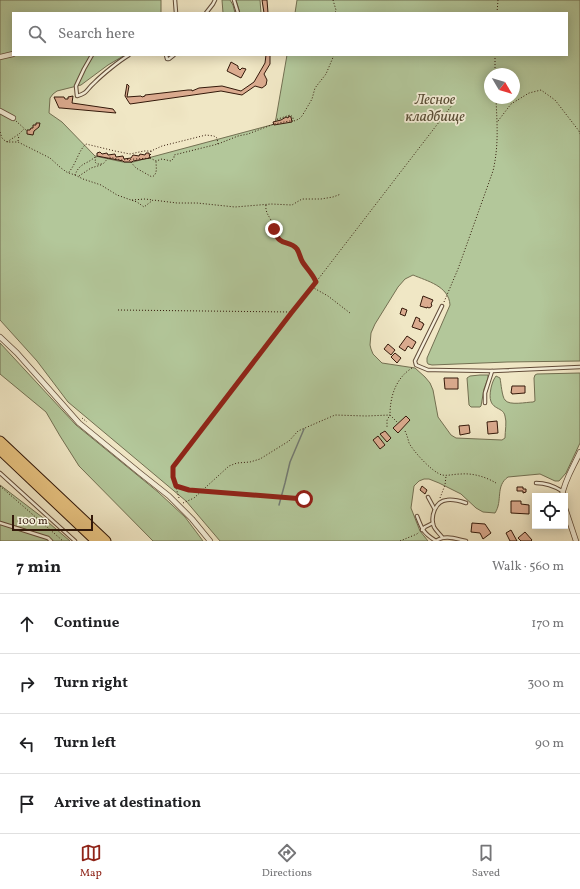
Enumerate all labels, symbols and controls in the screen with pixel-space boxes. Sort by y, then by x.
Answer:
search box [12,12,568,56]
icon: search [26,23,48,45]
text: Search here [58,24,135,45]
north arrow [484,68,520,104]
park label: Лесное кладбище [405,90,465,128]
route end [265,220,283,238]
route start [295,490,313,508]
map controls [532,493,568,529]
button: locate [532,493,568,529]
scale bar [12,513,93,532]
text: 100 m [18,514,48,529]
text: 7 min [16,556,61,579]
text: Walk · 560 m [492,558,564,576]
icon: ahead [16,613,38,635]
text: Continue [54,613,119,634]
text: 170 m [531,615,564,633]
icon: right [16,673,38,695]
text: Turn right [54,673,128,694]
text: 300 m [528,675,564,693]
icon: left [16,733,38,755]
text: Turn left [54,733,116,754]
text: 90 m [535,735,564,753]
icon: arrive [16,793,38,815]
text: Arrive at destination [54,793,201,814]
tab: Map [80,842,102,881]
tab: Directions [262,842,312,881]
tab: Saved [472,842,500,881]

